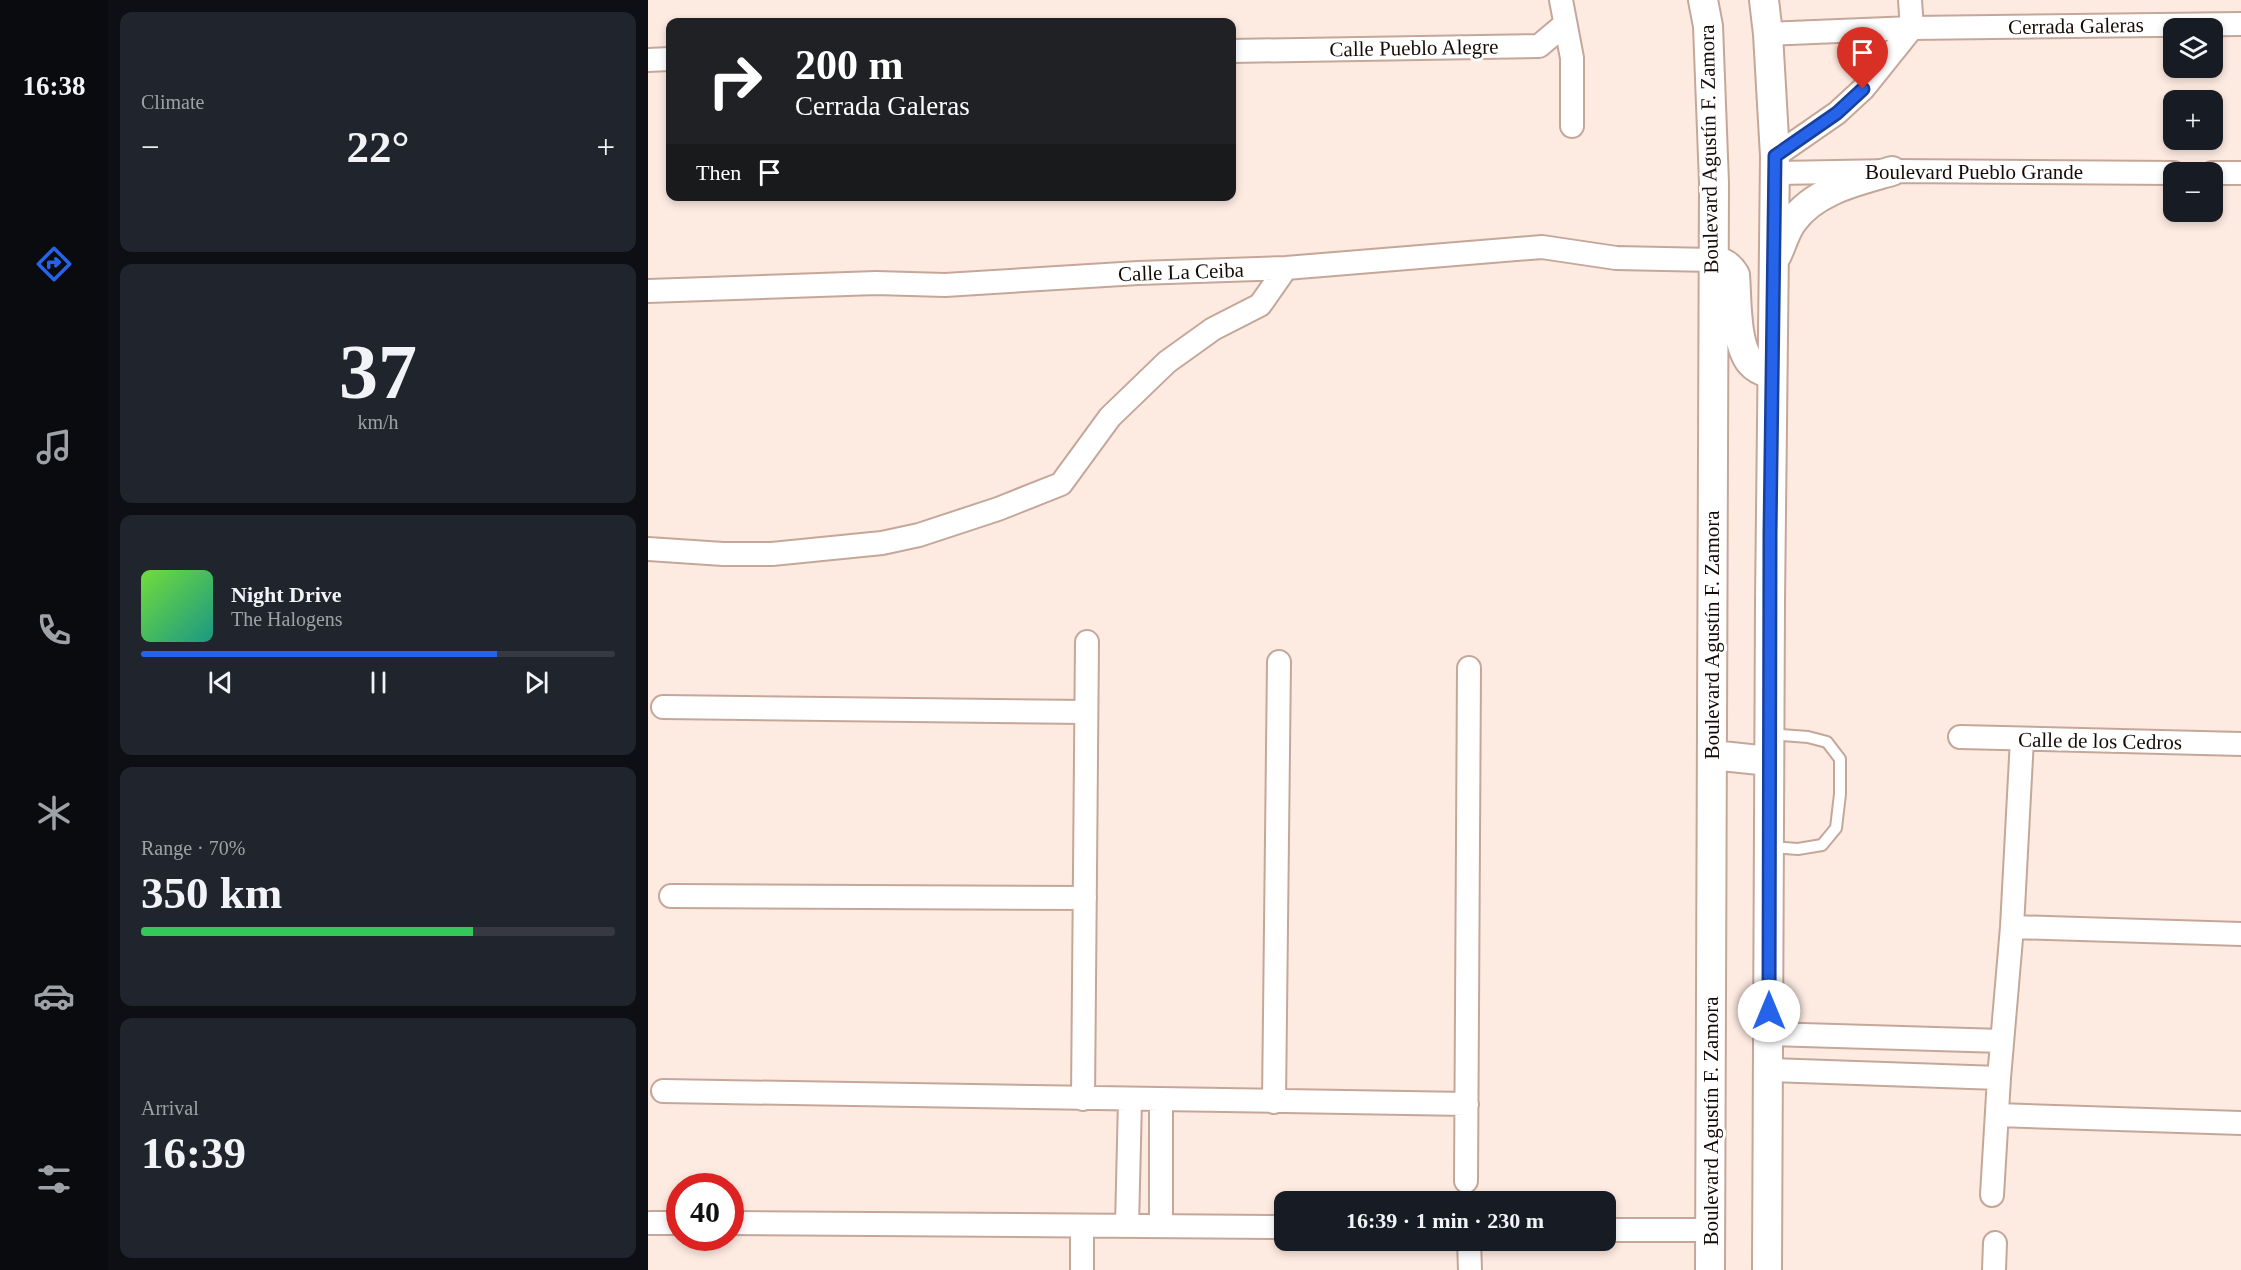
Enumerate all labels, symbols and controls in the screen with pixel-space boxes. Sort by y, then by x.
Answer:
street label: Cerrada Galeras [2008,13,2144,39]
map controls [2163,18,2223,222]
button: layers [2163,18,2223,78]
street label: Boulevard Agustín F. Zamora [1695,24,1723,274]
pin [1837,27,1888,89]
street label: Calle Pueblo Alegre [1329,35,1499,61]
icon: arrive [1846,36,1879,69]
icon: right [696,42,774,120]
text: 200 m [795,42,904,88]
text: 16:38 [23,71,86,101]
button: + [2163,90,2223,150]
text: Climate [141,91,204,113]
text: Cerrada Galeras [795,91,970,121]
text: 22° [347,122,410,172]
text: − [141,129,160,165]
text: + [596,129,615,165]
icon: arrive [753,156,786,189]
text: Then [696,160,741,185]
street label: Boulevard Pueblo Grande [1865,160,2083,184]
button: − [2163,162,2223,222]
icon: directions [33,243,75,285]
street label: Calle La Ceiba [1118,258,1245,286]
text: 37 [339,328,417,415]
text: km/h [357,411,399,433]
icon: music [33,426,75,468]
street label: Boulevard Agustín F. Zamora [1700,510,1724,760]
text: Night Drive [231,582,342,607]
text: The Halogens [231,608,343,630]
icon: phone [33,609,75,651]
icon: previous [204,666,237,699]
icon: pause [362,666,395,699]
icon: next [520,666,553,699]
street label: Calle de los Cedros [2018,728,2182,754]
icon: climate [33,792,75,834]
text: Range · 70% [141,837,245,859]
text: 350 km [141,868,282,918]
icon: car [33,975,75,1017]
position arrow [1737,979,1801,1043]
street label: Boulevard Agustín F. Zamora [1699,996,1723,1246]
text: Arrival [141,1097,199,1119]
text: 16:39 [141,1128,246,1178]
icon: filters [33,1158,75,1200]
speed limit sign: 40 [666,1173,744,1251]
text: 16:39 · 1 min · 230 m [1346,1208,1544,1233]

